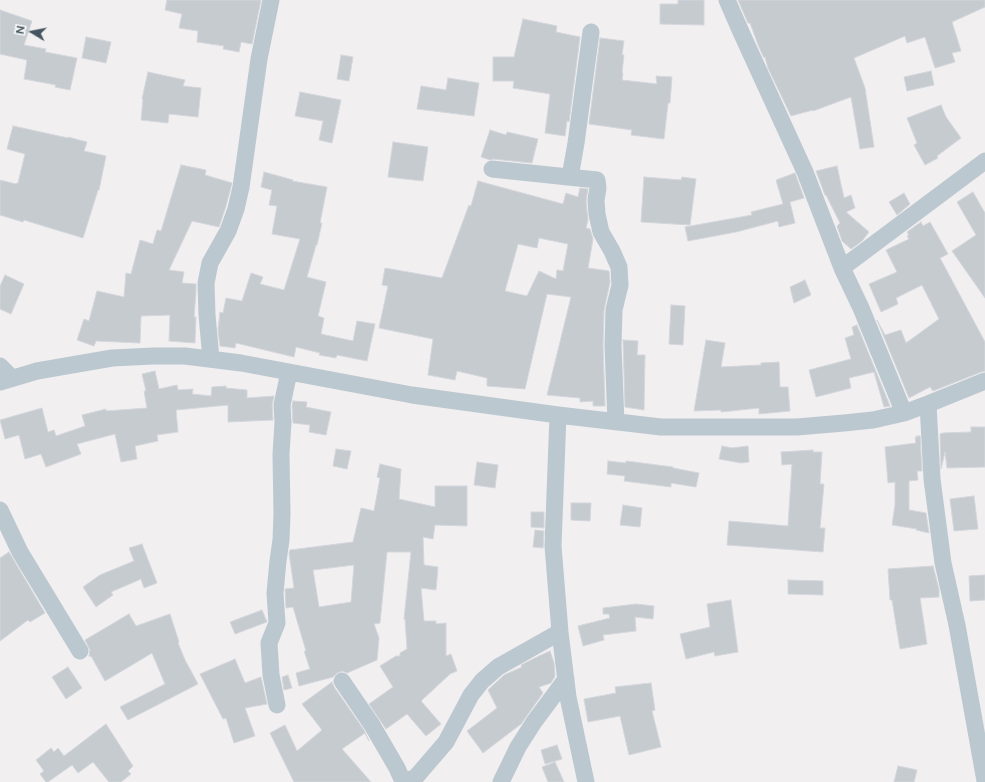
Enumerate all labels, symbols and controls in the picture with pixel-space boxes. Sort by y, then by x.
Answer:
north arrow [12,12,52,52]
text: N [14,25,27,35]

